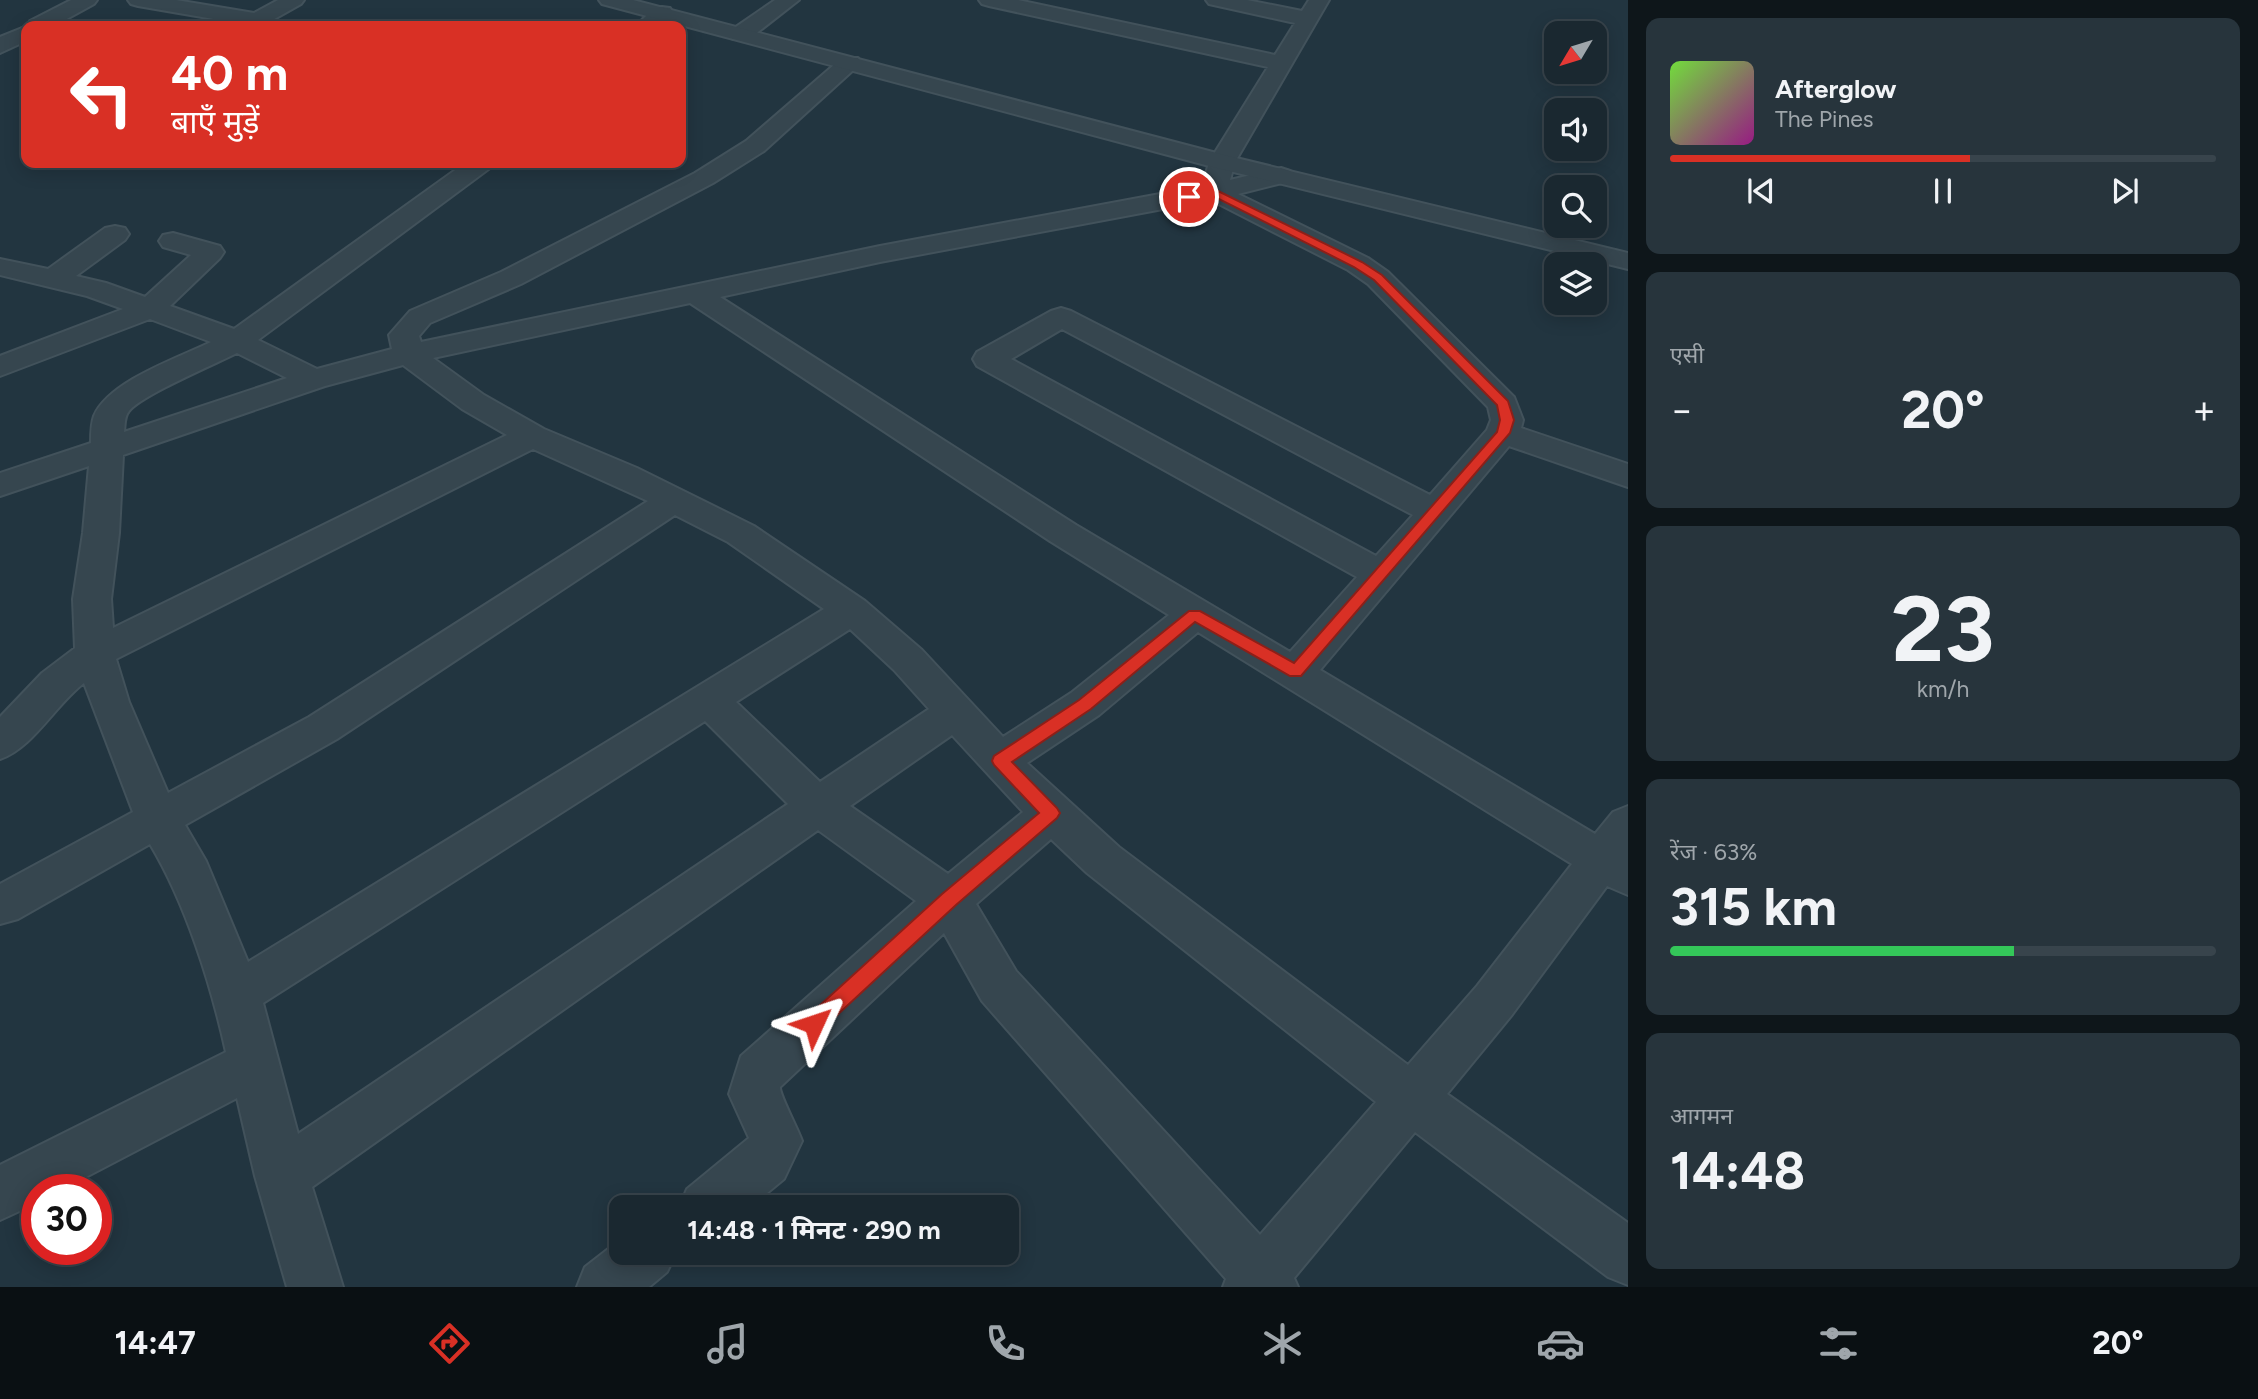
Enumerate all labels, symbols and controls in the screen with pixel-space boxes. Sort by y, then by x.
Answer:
north arrow [1544,21,1606,84]
map controls [1544,21,1607,315]
text: 40 m [171,43,288,102]
icon: left [56,49,147,140]
text: Afterglow [1775,73,1897,105]
button: sound [1544,98,1607,161]
text: बाएँ मुड़ें [171,103,259,141]
text: The Pines [1775,105,1874,133]
pin [1159,167,1219,227]
icon: previous [1742,172,1780,210]
icon: pause [1924,172,1962,210]
icon: next [2106,172,2144,210]
button: search [1544,175,1607,238]
icon: arrive [1170,178,1208,216]
button: layers [1544,252,1607,315]
text: एसी [1670,341,1704,369]
text: 20° [1901,379,1985,441]
text: − [1670,387,1694,433]
text: + [2192,387,2216,433]
text: 23 [1891,575,1995,684]
text: km/h [1917,675,1969,703]
text: रेंज · 63% [1670,838,1757,866]
text: 315 km [1670,876,1837,938]
position arrow [777,987,851,1061]
text: आगमन [1670,1102,1733,1130]
text: 14:48 [1670,1140,1805,1202]
speed limit sign: 30 [21,1174,112,1265]
text: 14:48 · 1 मिनट · 290 m [687,1214,941,1246]
icon: directions [425,1319,474,1368]
icon: music [703,1319,752,1368]
icon: phone [981,1319,1030,1368]
icon: climate [1258,1319,1307,1368]
icon: car [1536,1319,1585,1368]
icon: filters [1814,1319,1863,1368]
text: 14:47 [114,1324,196,1362]
text: 20° [2092,1324,2144,1362]

